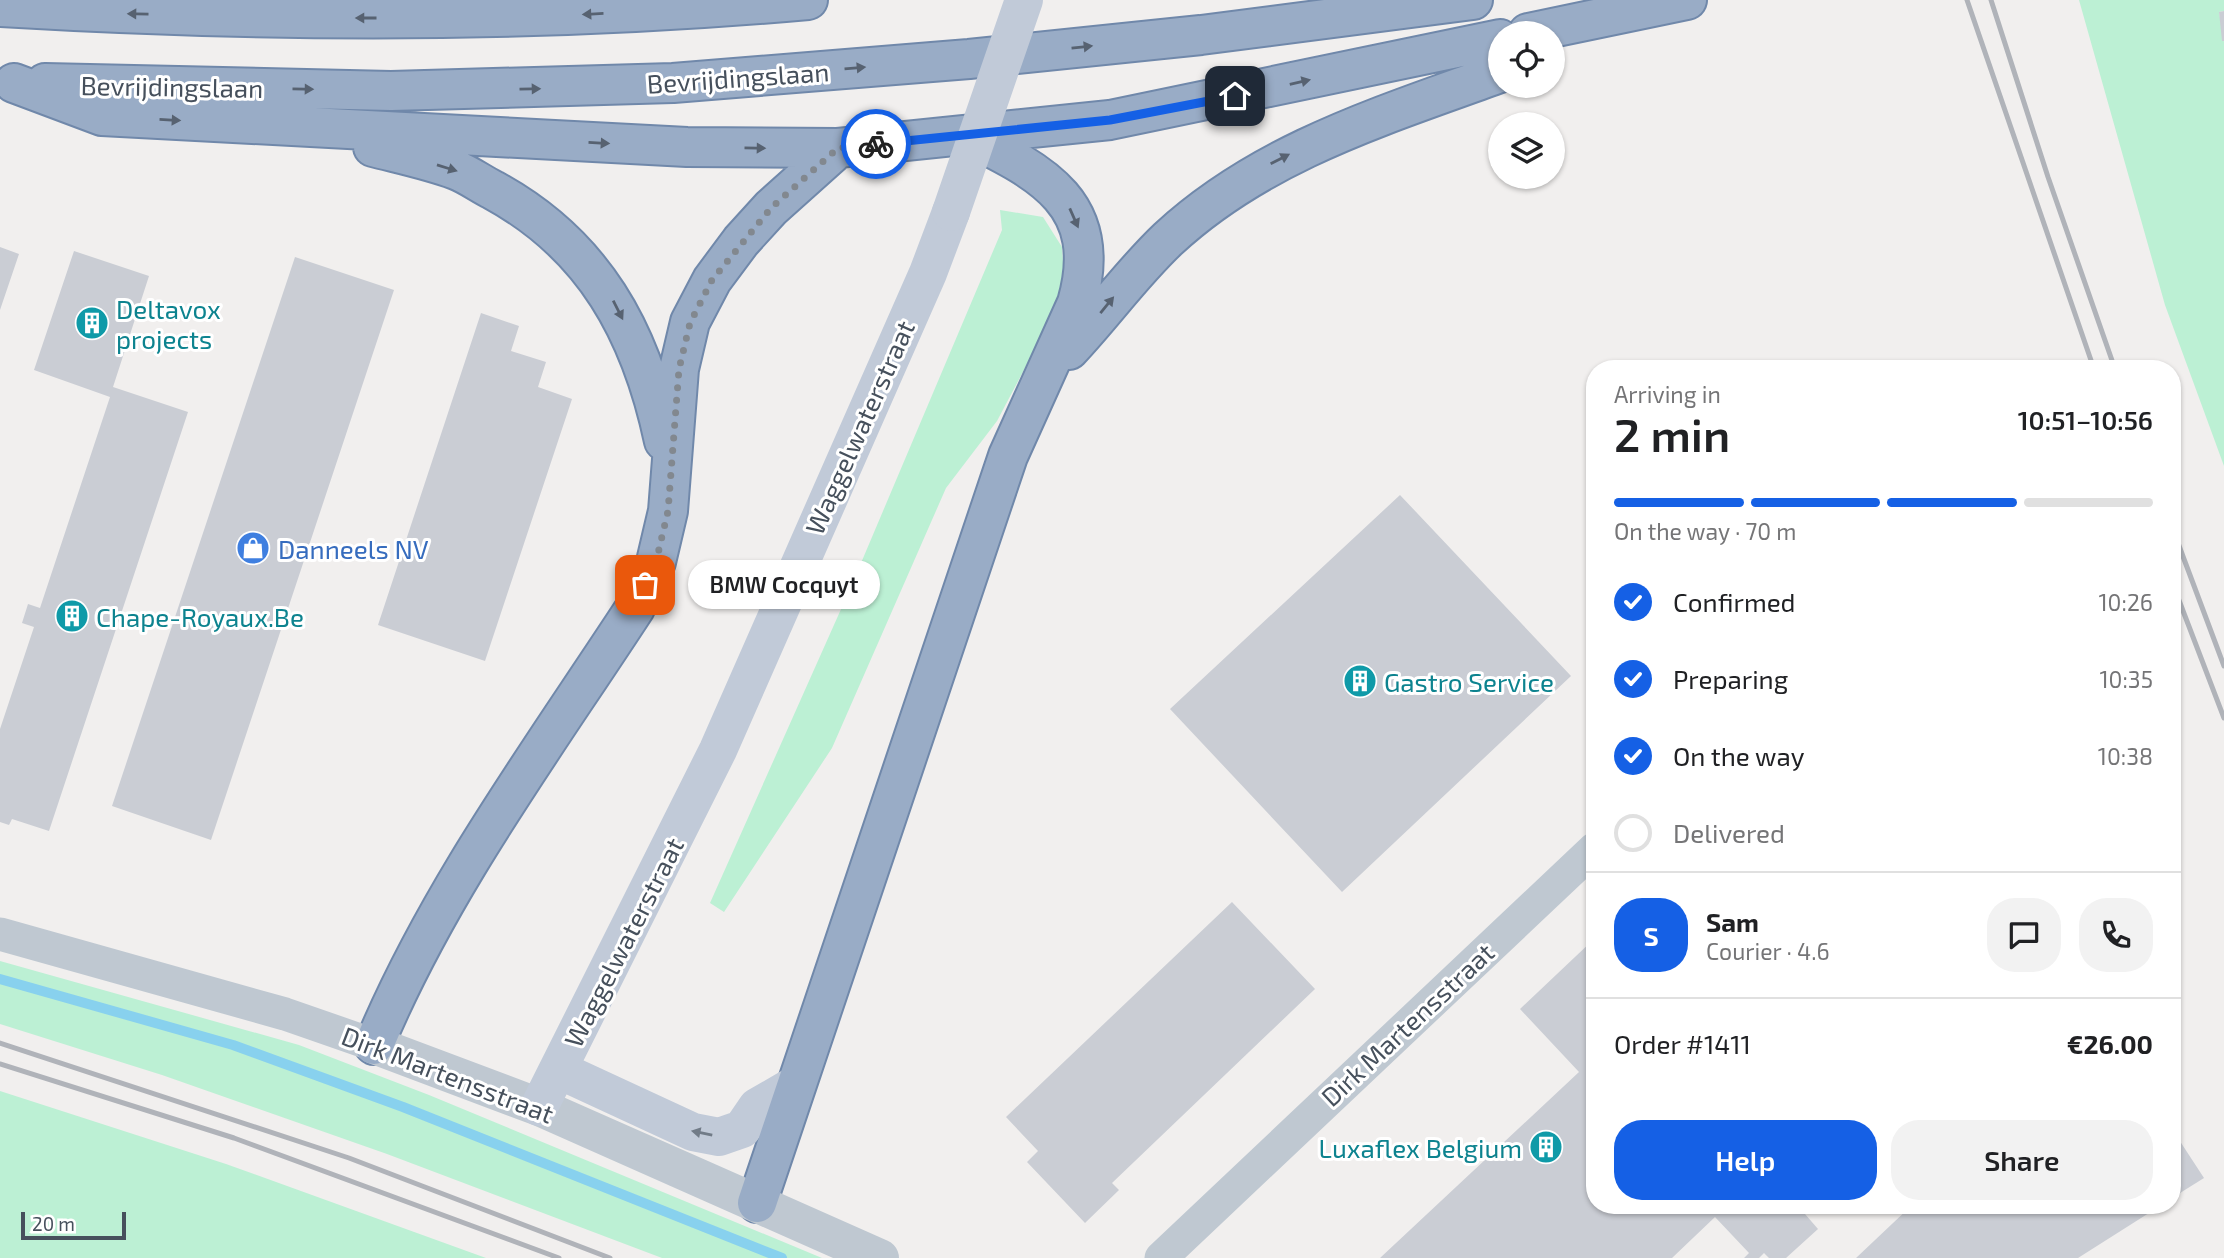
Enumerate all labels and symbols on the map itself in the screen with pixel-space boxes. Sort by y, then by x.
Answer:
one-way arrow [127,9,149,20]
one-way arrow [582,9,604,20]
one-way arrow [354,12,376,24]
one-way arrow [1071,41,1093,52]
street label: Bevrijdingslaan [646,55,830,99]
one-way arrow [844,62,866,73]
pin [1205,66,1265,126]
street label: Bevrijdingslaan [80,69,264,103]
one-way arrow [1289,76,1311,87]
one-way arrow [520,83,542,95]
one-way arrow [292,84,314,95]
courier [841,109,911,179]
one-way arrow [160,115,182,126]
one-way arrow [588,137,610,148]
one-way arrow [744,143,766,154]
one-way arrow [1270,154,1290,165]
one-way arrow [437,163,458,173]
one-way arrow [1068,208,1080,228]
place label: Deltavox projects [116,293,221,354]
one-way arrow [1099,297,1114,314]
one-way arrow [613,300,624,320]
building icon: Deltavox projects [73,304,111,342]
street label: Waggelwaterstraat [798,315,920,539]
shop icon: Danneels NV [234,529,272,567]
place label: Danneels NV [278,533,429,564]
pin [615,555,675,615]
callout: BMW Cocquyt [687,560,880,610]
building icon: Chape-Royaux.Be [53,597,91,635]
place label: Chape-Royaux.Be [96,601,304,632]
building icon: Gastro Service [1341,662,1379,700]
place label: Gastro Service [1384,666,1554,697]
street label: Waggelwaterstraat [557,832,689,1052]
street label: Dirk Martensstraat [1314,936,1500,1112]
street label: Dirk Martensstraat [338,1019,558,1129]
one-way arrow [691,1128,713,1139]
building icon: Luxaflex Belgium [1527,1128,1565,1166]
place label: Luxaflex Belgium [1319,1132,1522,1163]
scale bar [21,1209,126,1241]

